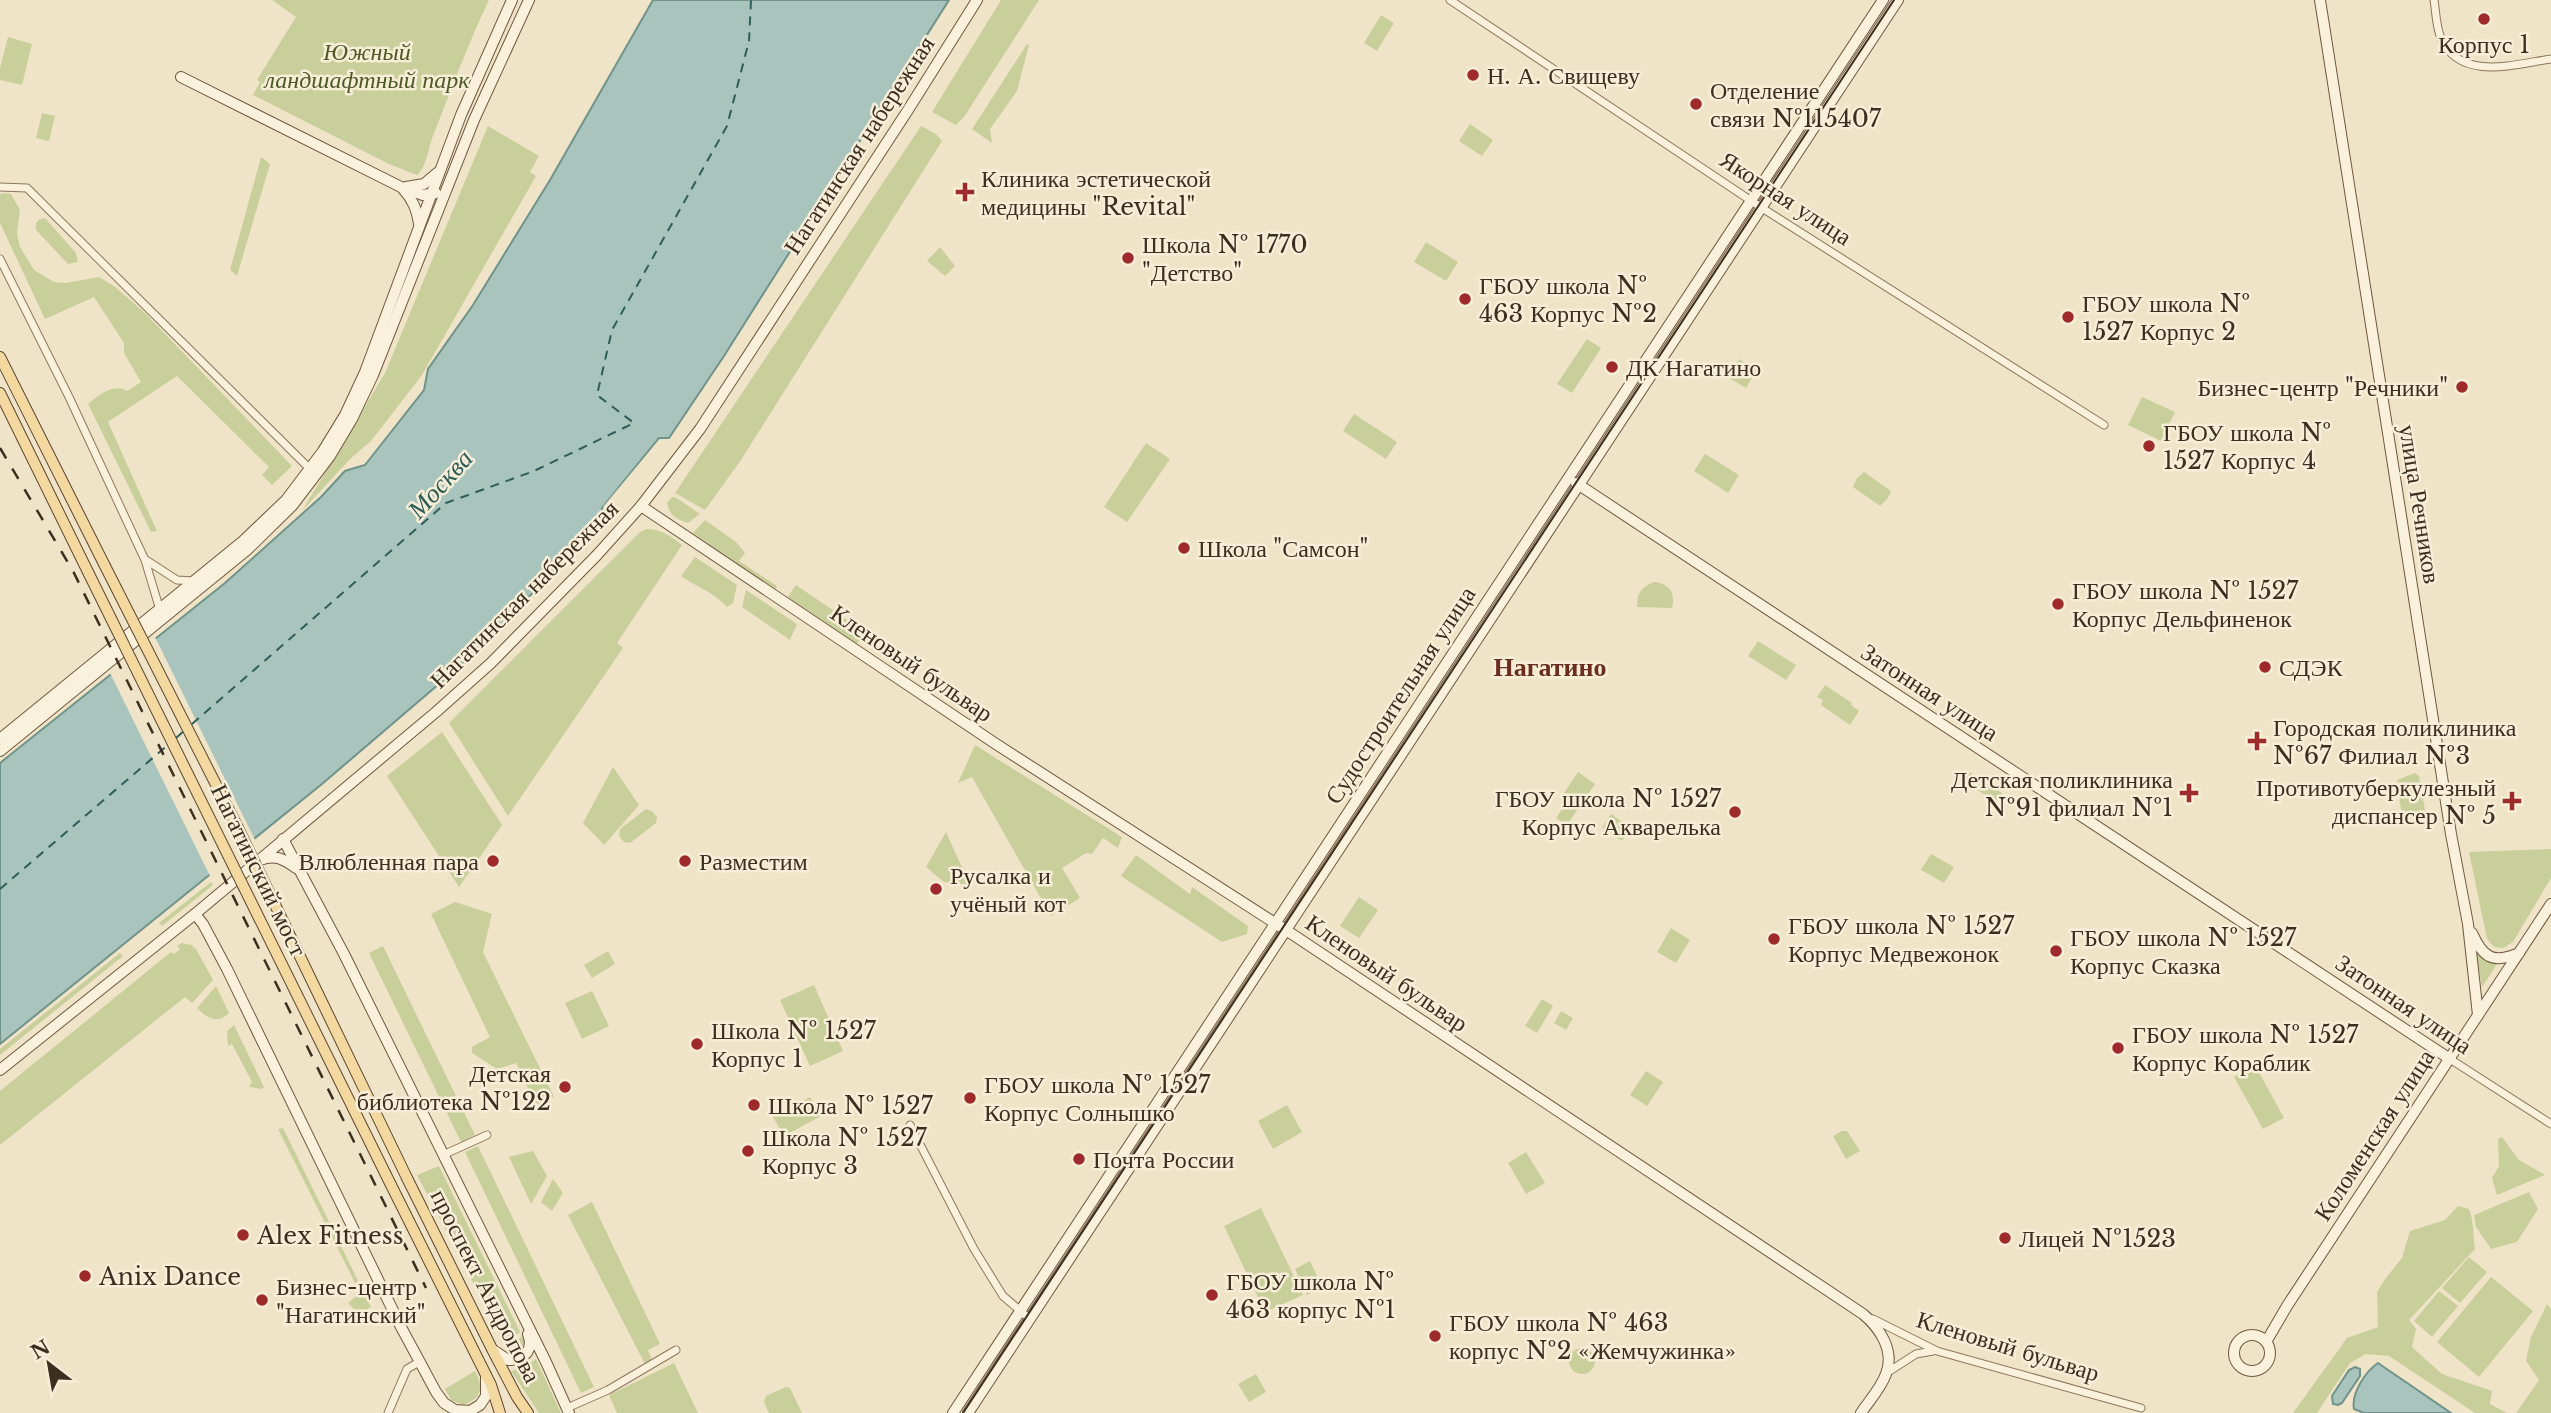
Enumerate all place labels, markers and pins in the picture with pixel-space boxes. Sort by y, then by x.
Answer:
marker: Корпус 1 [2476,11,2492,27]
place label: Корпус 1 [2438,30,2530,59]
place label: Н. А. Свищеву [1487,61,1640,90]
marker: Н. А. Свищеву [1465,67,1481,83]
place label: Отделение связи №115407 [1710,76,1882,133]
marker: Отделение связи №115407 [1688,96,1704,112]
place label: Клиника эстетической медицины "Revital" [981,164,1211,221]
marker: Клиника эстетической медицины "Revital" [955,182,975,202]
place label: Школа № 1770 "Детство" [1142,230,1308,287]
marker: Школа № 1770 "Детство" [1120,250,1136,266]
place label: ГБОУ школа № 463 Корпус №2 [1479,271,1657,328]
place label: ГБОУ школа № 1527 Корпус 2 [2082,289,2250,346]
marker: ГБОУ школа № 463 Корпус №2 [1457,291,1473,307]
marker: ГБОУ школа № 1527 Корпус 2 [2060,309,2076,325]
place label: ДК Нагатино [1626,353,1761,382]
marker: ДК Нагатино [1604,359,1620,375]
place label: Бизнес-центр "Речники" [2198,373,2448,402]
marker: Бизнес-центр "Речники" [2454,379,2470,395]
place label: ГБОУ школа № 1527 Корпус 4 [2163,418,2331,475]
marker: ГБОУ школа № 1527 Корпус 4 [2141,438,2157,454]
place label: Школа "Самсон" [1198,534,1368,563]
marker: Школа "Самсон" [1176,540,1192,556]
place label: ГБОУ школа № 1527 Корпус Дельфиненок [2072,576,2299,633]
marker: ГБОУ школа № 1527 Корпус Дельфиненок [2050,596,2066,612]
place label: СДЭК [2279,653,2344,682]
marker: СДЭК [2257,659,2273,675]
place label: Городская поликлиника №67 Филиал №3 [2273,713,2517,770]
marker: Городская поликлиника №67 Филиал №3 [2247,731,2267,751]
place label: Детская поликлиника №91 филиал №1 [1951,765,2173,822]
place label: Противотуберкулезный диспансер № 5 [2256,773,2496,830]
marker: Детская поликлиника №91 филиал №1 [2179,783,2199,803]
place label: ГБОУ школа № 1527 Корпус Акварелька [1495,784,1722,841]
marker: Противотуберкулезный диспансер № 5 [2502,791,2522,811]
marker: ГБОУ школа № 1527 Корпус Акварелька [1727,804,1743,820]
place label: Влюбленная пара [298,847,479,876]
place label: Разместим [699,847,808,876]
marker: Влюбленная пара [485,853,501,869]
marker: Разместим [677,853,693,869]
place label: Русалка и учёный кот [950,861,1067,918]
marker: Русалка и учёный кот [928,881,944,897]
place label: ГБОУ школа № 1527 Корпус Медвежонок [1788,911,2015,968]
place label: ГБОУ школа № 1527 Корпус Сказка [2070,923,2297,980]
marker: ГБОУ школа № 1527 Корпус Медвежонок [1766,931,1782,947]
marker: ГБОУ школа № 1527 Корпус Сказка [2048,943,2064,959]
place label: Школа № 1527 Корпус 1 [711,1016,877,1073]
place label: ГБОУ школа № 1527 Корпус Кораблик [2132,1020,2359,1077]
marker: Школа № 1527 Корпус 1 [689,1036,705,1052]
marker: ГБОУ школа № 1527 Корпус Кораблик [2110,1040,2126,1056]
place label: Детская библиотека №122 [357,1059,551,1116]
place label: ГБОУ школа № 1527 Корпус Солнышко [984,1070,1211,1127]
marker: Детская библиотека №122 [557,1079,573,1095]
marker: ГБОУ школа № 1527 Корпус Солнышко [962,1090,978,1106]
place label: Школа № 1527 [768,1091,934,1120]
marker: Школа № 1527 [746,1097,762,1113]
place label: Школа № 1527 Корпус 3 [762,1123,928,1180]
marker: Школа № 1527 Корпус 3 [740,1143,756,1159]
place label: Почта России [1093,1145,1235,1174]
marker: Почта России [1071,1151,1087,1167]
place label: Alex Fitness [256,1221,404,1250]
place label: Лицей №1523 [2019,1224,2176,1253]
marker: Alex Fitness [235,1227,251,1243]
marker: Лицей №1523 [1997,1230,2013,1246]
place label: Anix Dance [98,1262,241,1291]
place label: ГБОУ школа № 463 корпус №1 [1226,1267,1396,1324]
marker: Anix Dance [77,1268,93,1284]
place label: Бизнес-центр "Нагатинский" [276,1272,426,1329]
marker: ГБОУ школа № 463 корпус №1 [1204,1287,1220,1303]
marker: Бизнес-центр "Нагатинский" [254,1292,270,1308]
place label: ГБОУ школа № 463 корпус №2 «Жемчужинка» [1449,1308,1736,1365]
marker: ГБОУ школа № 463 корпус №2 «Жемчужинка» [1427,1328,1443,1344]

